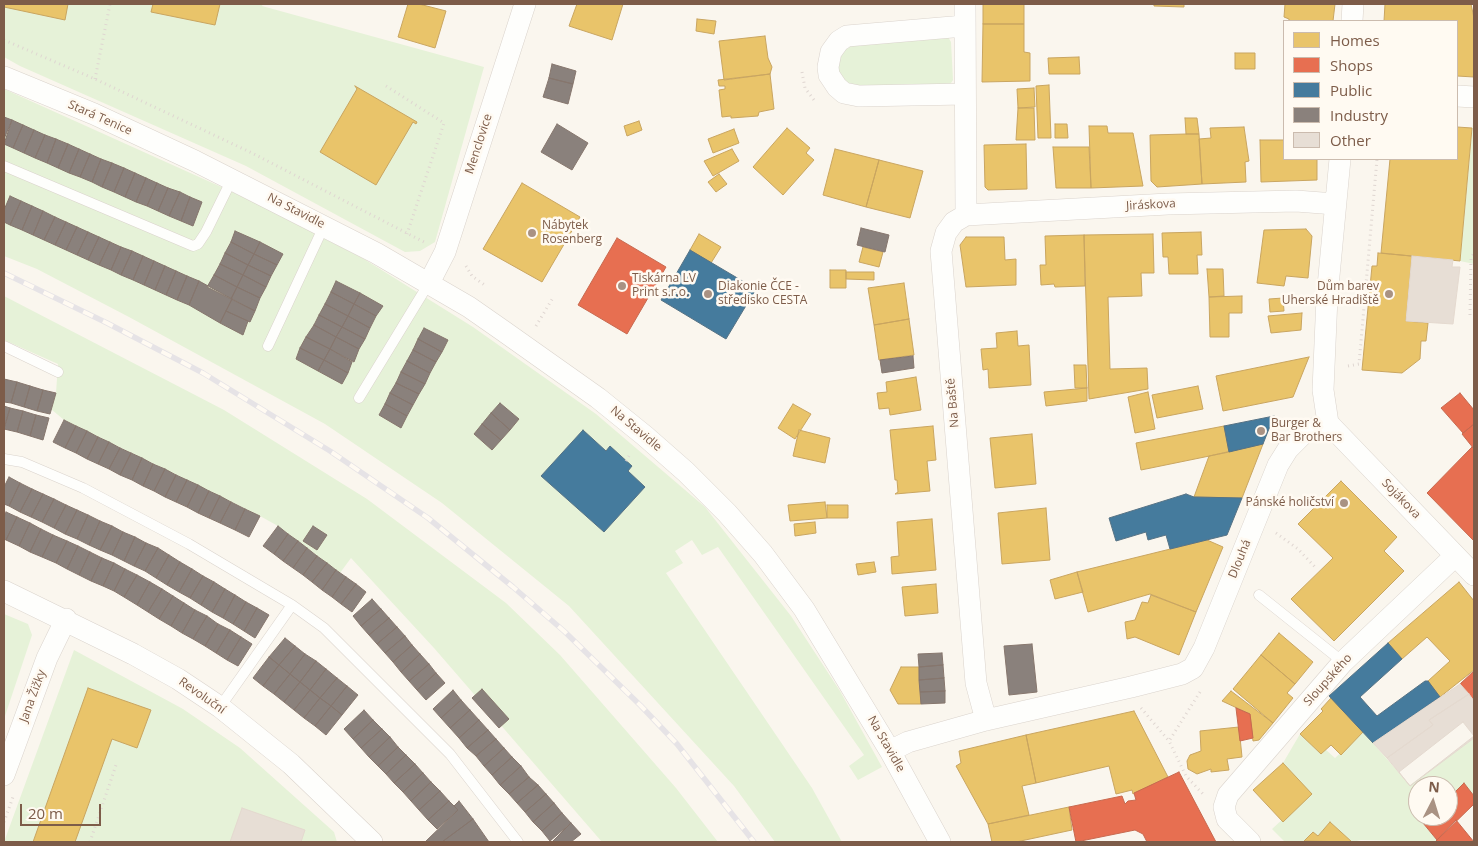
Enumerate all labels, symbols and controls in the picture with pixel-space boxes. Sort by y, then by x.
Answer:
legend [1283,20,1458,160]
text: Homes [1330,30,1380,50]
text: Shops [1330,55,1373,75]
text: Public [1330,80,1372,100]
street label: Stará Tenice [66,98,134,138]
text: Industry [1330,105,1388,125]
street label: Menclovice [463,112,495,176]
text: Other [1330,130,1371,150]
street label: Na Stavidle [265,190,327,232]
street label: Jiráskova [1126,197,1176,213]
place label: Nábytek Rosenberg [542,219,602,247]
marker: Nábytek Rosenberg [526,227,538,239]
place label: Tiskárna LV Print s.r.o. [632,272,696,300]
marker: Tiskárna LV Print s.r.o. [616,280,628,292]
place label: Diakonie ČCE - středisko CESTA [718,280,807,308]
place label: Dům barev Uherské Hradiště [1282,280,1379,308]
marker: Diakonie ČCE - středisko CESTA [702,288,714,300]
marker: Dům barev Uherské Hradiště [1383,288,1395,300]
street label: Na Baště [944,377,962,429]
street label: Na Stavidle [607,403,665,455]
place label: Burger & Bar Brothers [1271,417,1342,445]
marker: Burger & Bar Brothers [1255,425,1267,437]
street label: Sojákova [1379,476,1423,522]
place label: Pánské holičství [1245,496,1334,510]
marker: Pánské holičství [1338,497,1350,509]
street label: Dlouhá [1226,538,1254,580]
street label: Sloupského [1301,651,1355,709]
street label: Jana Žižky [17,668,49,724]
street label: Revoluční [176,675,228,717]
street label: Na Stavidle [864,713,908,775]
north arrow [1408,776,1458,826]
text: N [1428,777,1441,797]
scale bar [22,794,104,826]
text: 20 m [28,803,63,823]

